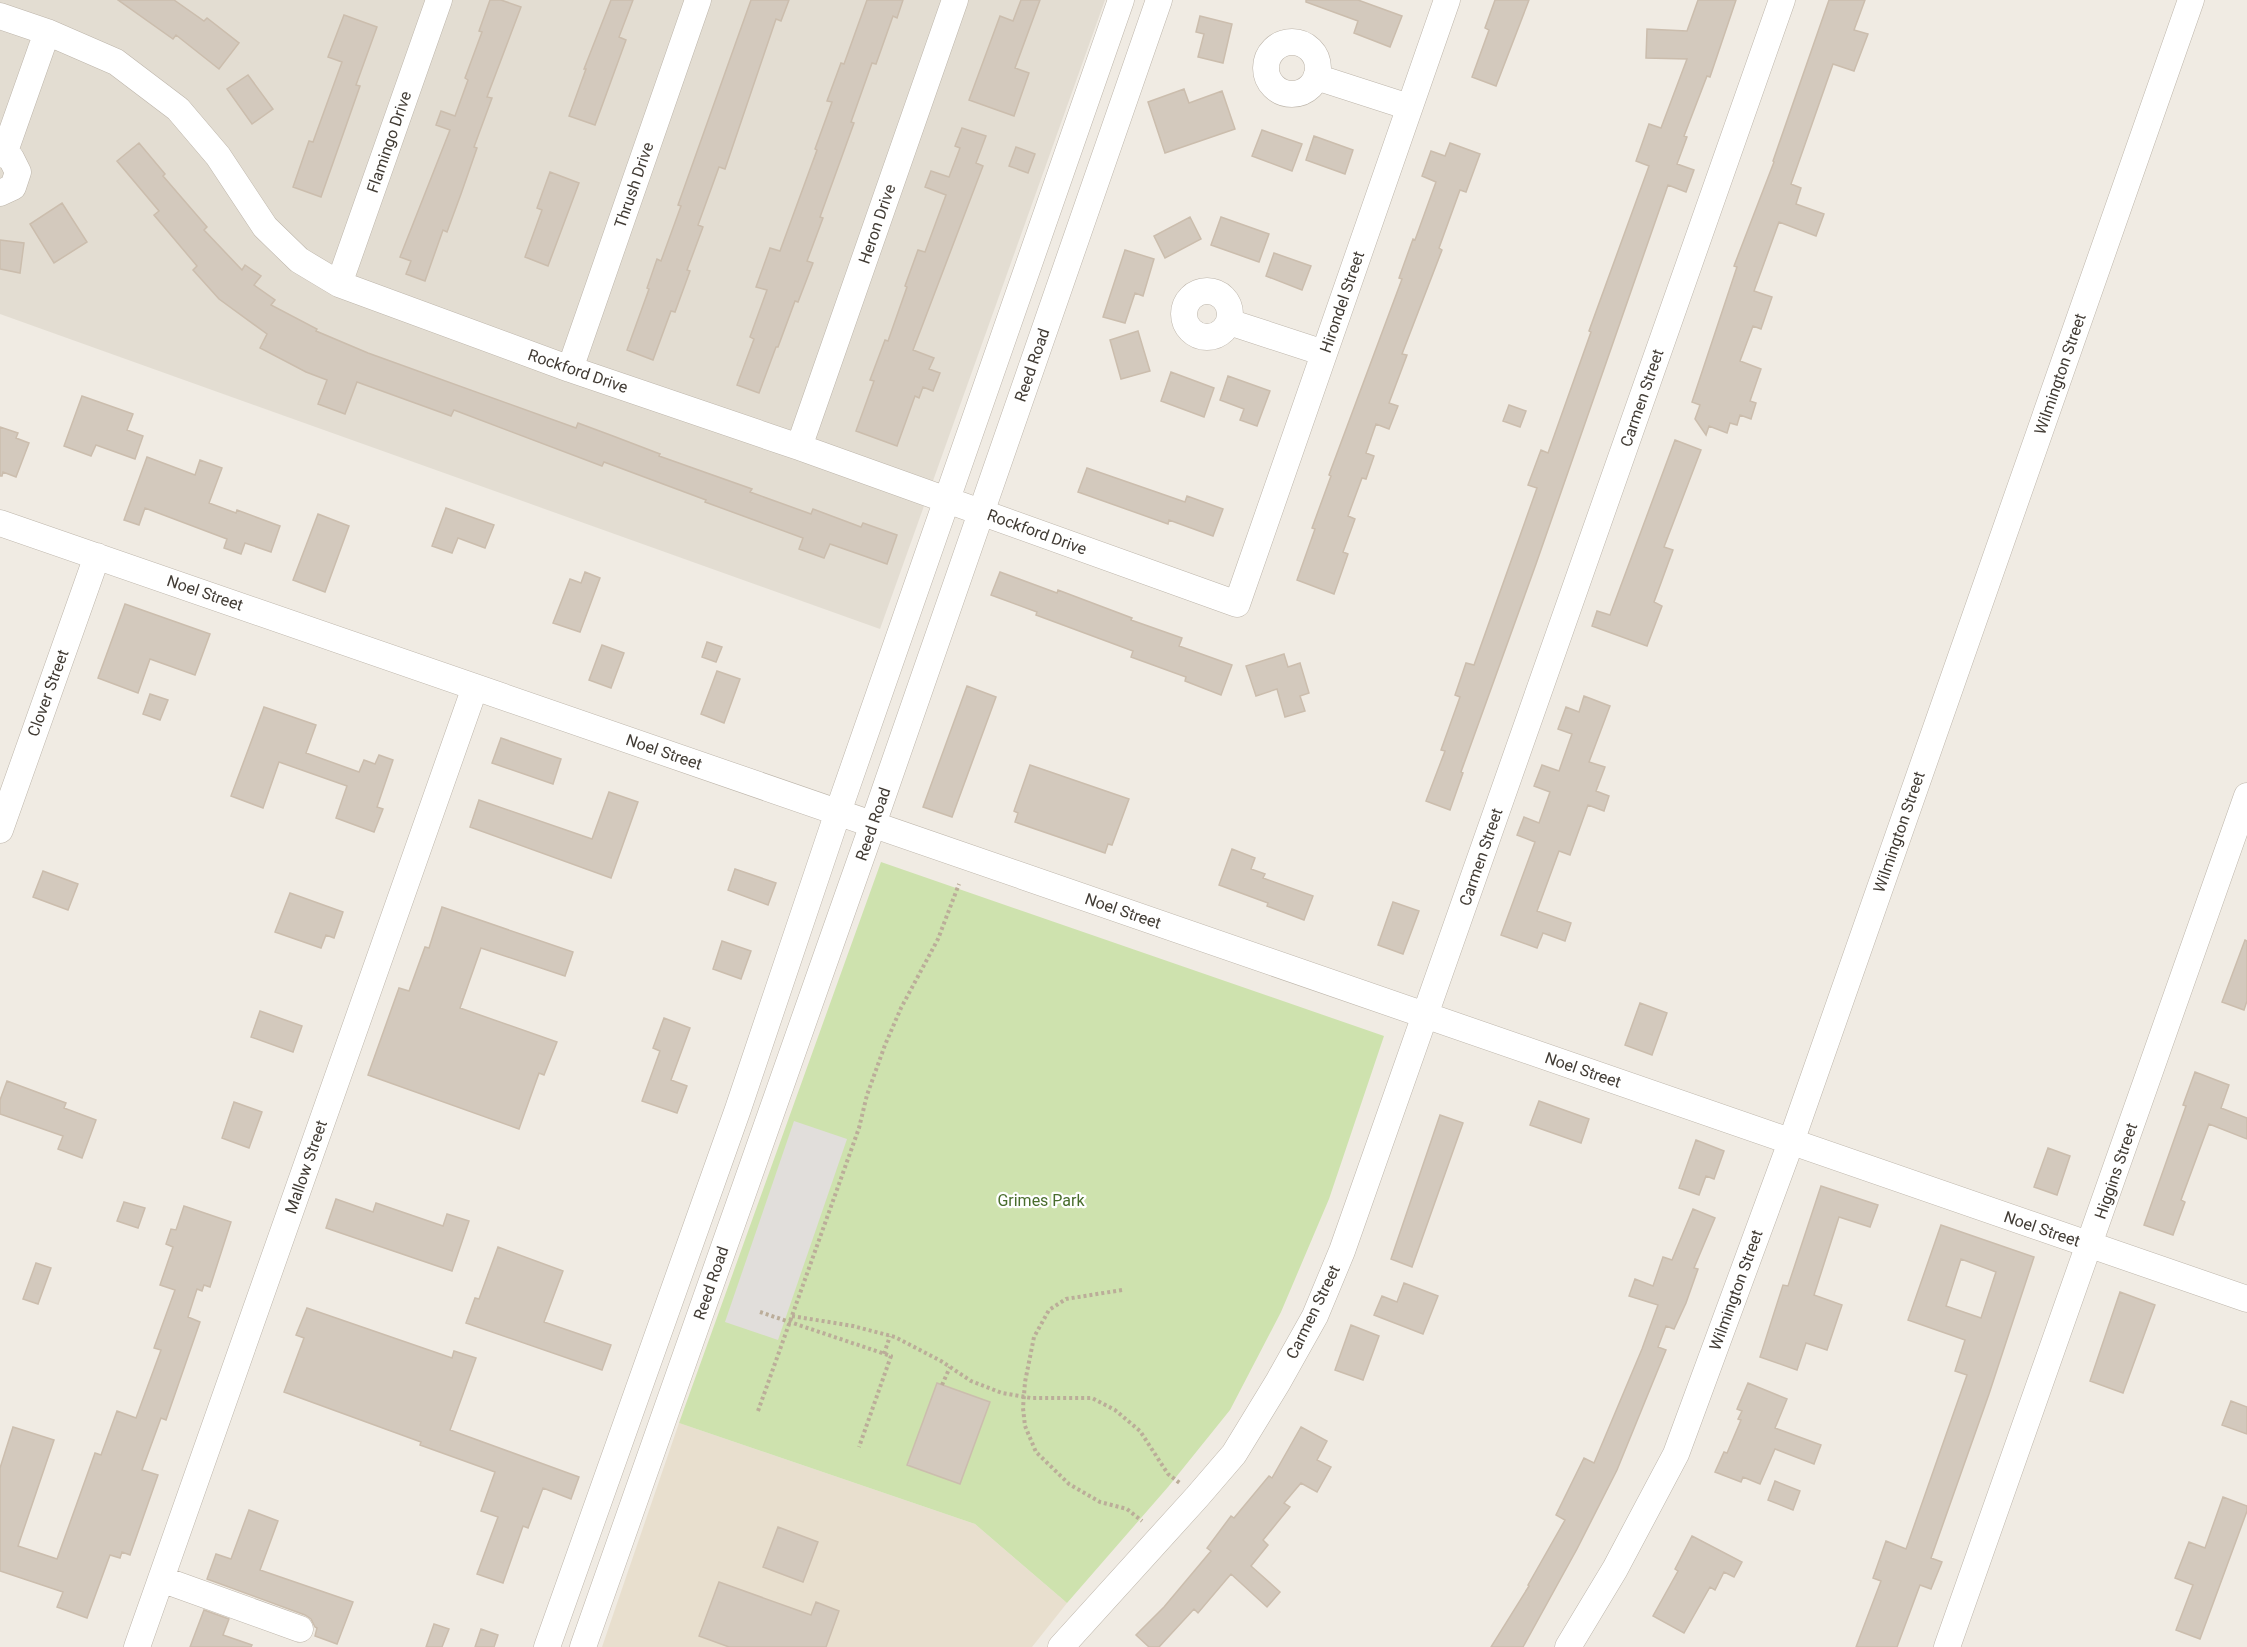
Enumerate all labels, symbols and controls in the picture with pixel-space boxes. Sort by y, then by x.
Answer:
street label: Flamingo Drive [363,89,415,195]
street label: Thrush Drive [610,140,658,230]
street label: Heron Drive [854,182,900,266]
street label: Hirondel Street [1316,249,1368,355]
street label: Wilmington Street [2030,311,2090,437]
street label: Reed Road [1011,326,1053,404]
street label: Rockford Drive [526,345,630,397]
street label: Carmen Street [1616,347,1668,449]
street label: Rockford Drive [985,505,1089,559]
street label: Noel Street [165,571,245,615]
street label: Clover Street [24,647,72,739]
street label: Noel Street [624,730,704,774]
street label: Wilmington Street [1869,769,1929,895]
street label: Reed Road [852,785,894,863]
street label: Carmen Street [1455,806,1507,908]
street label: Noel Street [1083,889,1163,933]
street label: Noel Street [1543,1048,1623,1092]
street label: Mallow Street [281,1118,331,1216]
street label: Higgins Street [2091,1120,2141,1222]
park label: Grimes Park [997,1191,1085,1210]
street label: Noel Street [2002,1207,2082,1251]
street label: Wilmington Street [1705,1227,1767,1353]
street label: Reed Road [690,1244,732,1322]
street label: Carmen Street [1282,1262,1344,1362]

